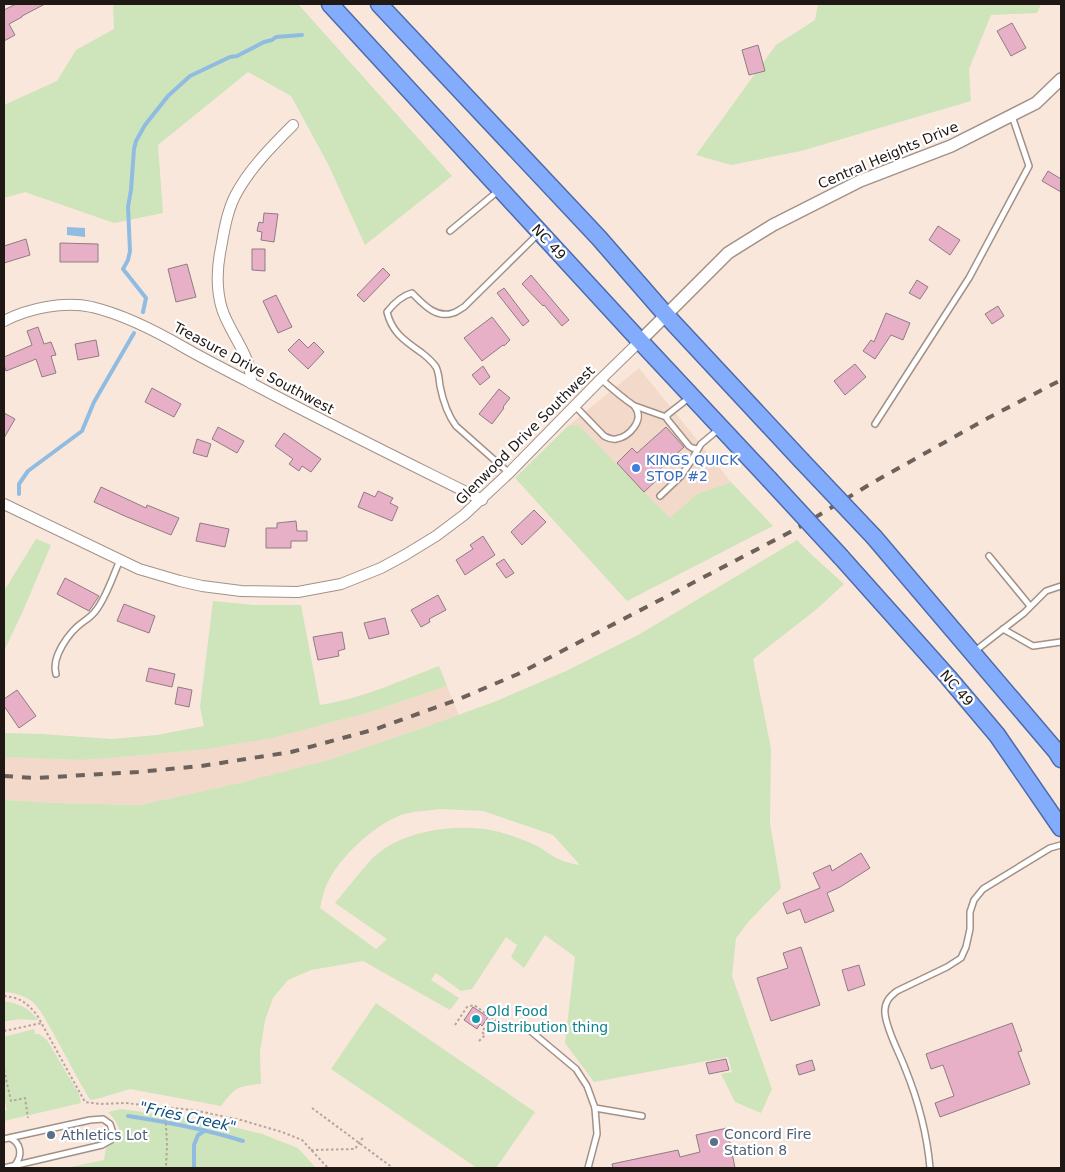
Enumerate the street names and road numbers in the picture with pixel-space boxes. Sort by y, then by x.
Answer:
street label: Central Heights Drive [815,118,961,192]
street label: NC 49 [529,221,569,263]
street label: Treasure Drive Southwest [170,318,337,417]
street label: Glenwood Drive Southwest [452,362,598,508]
street label: NC 49 [937,667,977,709]

